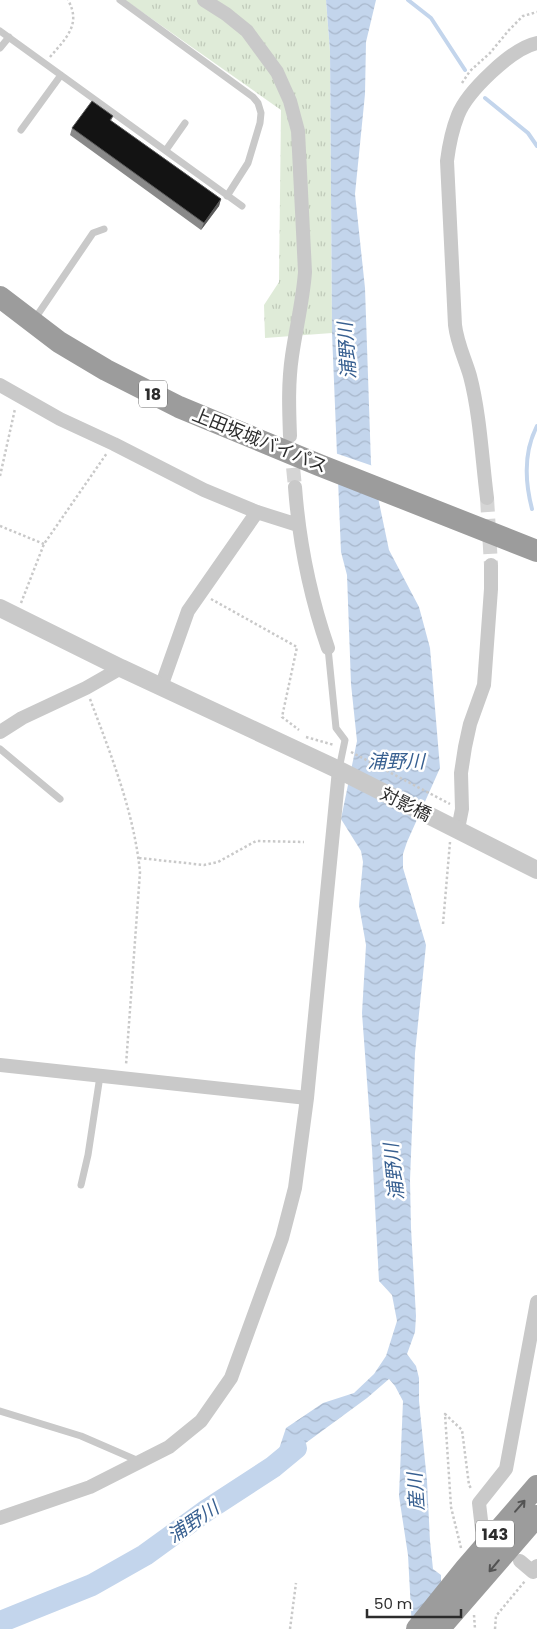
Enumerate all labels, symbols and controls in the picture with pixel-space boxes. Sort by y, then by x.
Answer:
water label: 浦野川 [331,320,362,380]
road number: 18 [139,380,167,408]
street label: 上田坂城バイパス [189,402,331,478]
water label: 浦野川 [367,748,426,775]
street label: 対影橋 [376,781,436,827]
water label: 浦野川 [377,1140,410,1202]
water label: 産川 [401,1470,431,1512]
water label: 浦野川 [162,1494,226,1549]
one-way arrow [514,1500,525,1513]
road number: 143 [476,1520,514,1548]
one-way arrow [488,1560,500,1573]
scale bar [367,1586,461,1618]
text: 50 m [374,1593,412,1614]

